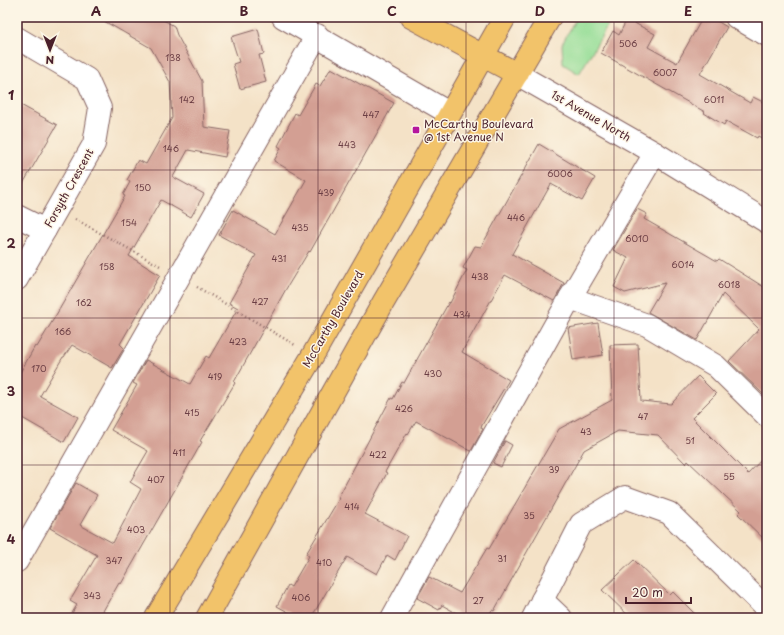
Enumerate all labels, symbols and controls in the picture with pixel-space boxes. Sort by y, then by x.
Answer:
text: A [91,1,101,20]
text: B [240,1,249,20]
text: C [387,1,397,20]
text: D [535,1,545,20]
text: E [684,1,692,20]
north arrow [30,30,70,70]
house number: 506 [619,36,637,50]
house number: 138 [165,50,181,64]
text: N [45,52,54,69]
house number: 6007 [653,65,677,79]
text: 1 [8,85,14,104]
street label: 1st Avenue North [548,86,634,145]
house number: 142 [179,92,195,106]
house number: 6011 [704,92,724,106]
house number: 447 [363,107,379,121]
place label: McCarthy Boulevard @ 1st Avenue N [424,115,534,145]
marker: McCarthy Boulevard @ 1st Avenue N [411,125,421,135]
house number: 443 [338,137,356,151]
house number: 146 [163,141,179,155]
street label: Forsyth Crescent [40,145,98,230]
house number: 6006 [547,166,573,180]
house number: 150 [135,180,152,194]
house number: 439 [318,185,334,199]
house number: 446 [507,210,525,224]
house number: 154 [121,215,137,229]
house number: 435 [291,220,309,234]
house number: 6010 [625,231,649,245]
text: 2 [6,233,16,252]
house number: 431 [271,251,287,265]
house number: 6014 [672,257,694,271]
house number: 158 [99,259,115,273]
street label: McCarthy Boulevard [298,267,367,370]
house number: 438 [471,269,489,283]
house number: 6018 [718,277,740,291]
house number: 427 [252,294,268,308]
house number: 162 [76,295,92,309]
house number: 434 [453,307,471,321]
house number: 166 [55,324,71,338]
house number: 423 [229,334,247,348]
house number: 170 [31,361,47,375]
house number: 430 [424,366,443,380]
house number: 419 [208,369,222,383]
text: 3 [7,381,16,400]
house number: 426 [395,401,413,415]
house number: 415 [184,405,200,419]
house number: 47 [638,409,648,423]
house number: 43 [580,424,592,438]
house number: 51 [685,433,695,447]
house number: 411 [173,445,185,459]
house number: 422 [369,447,387,461]
house number: 39 [548,462,560,476]
house number: 55 [723,469,735,483]
house number: 407 [147,472,165,486]
house number: 414 [344,499,360,513]
house number: 35 [523,508,535,522]
house number: 403 [127,522,145,536]
text: 4 [7,529,16,548]
house number: 31 [497,551,507,565]
house number: 347 [106,553,122,567]
house number: 410 [316,555,332,569]
scale bar [626,579,691,605]
text: 20 m [632,583,663,601]
house number: 343 [83,588,101,602]
house number: 406 [292,590,310,604]
house number: 27 [472,593,484,607]

